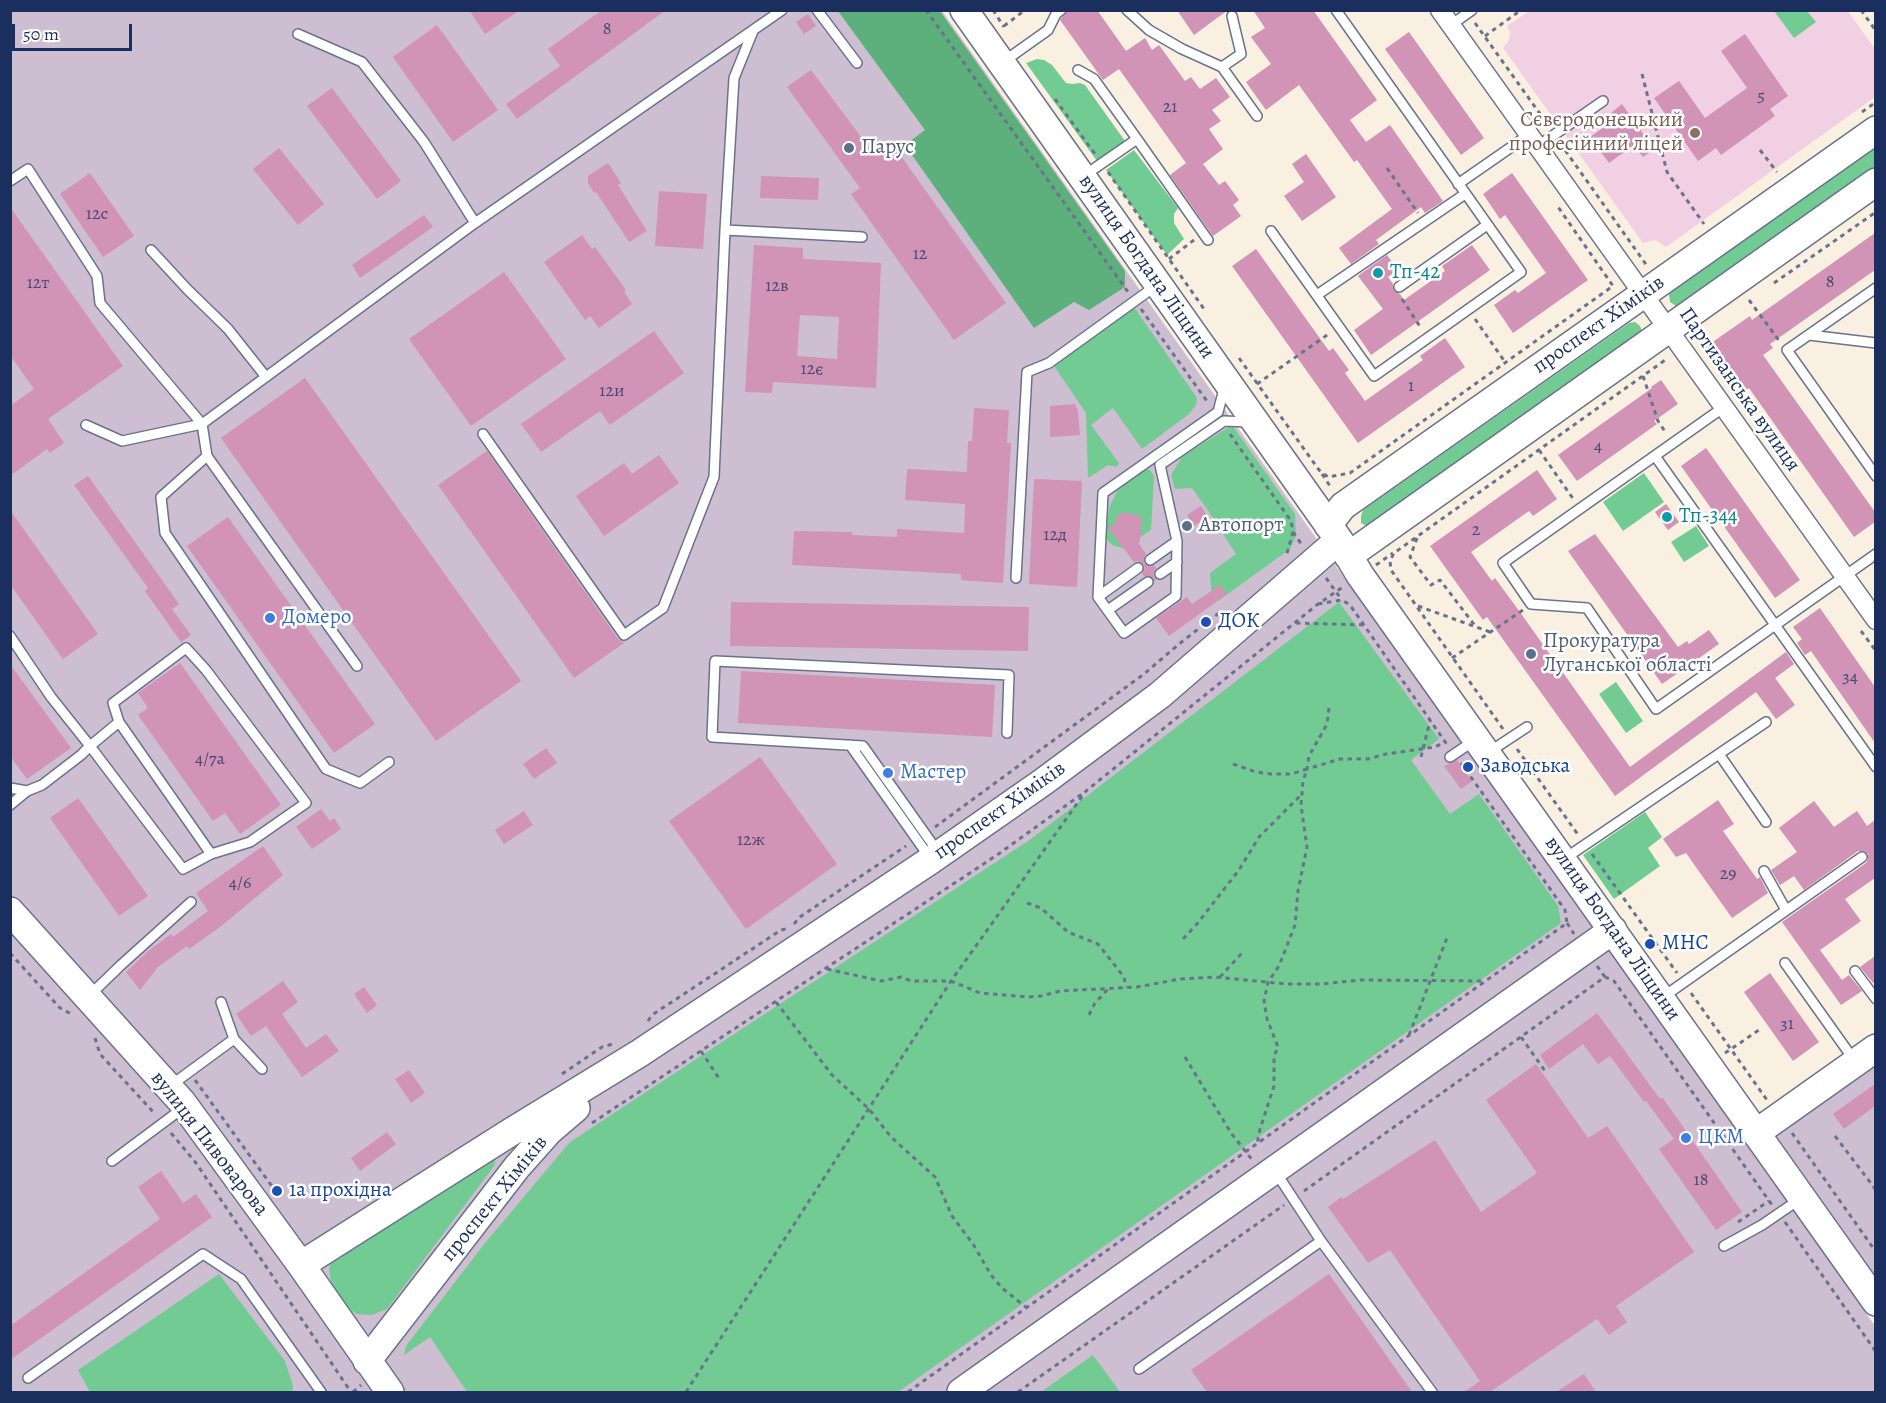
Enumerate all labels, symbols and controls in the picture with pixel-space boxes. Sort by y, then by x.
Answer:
scale bar [15,12,135,50]
house number: 8 [603,19,611,41]
text: 50 m [23,22,59,46]
house number: 5 [1757,86,1765,108]
house number: 21 [1163,97,1177,119]
place label: Сєвєродонецький професійний ліцей [1509,108,1683,158]
marker: Сєвєродонецький професійний ліцей [1688,126,1702,140]
place label: Парус [861,135,914,161]
marker: Парус [842,141,856,155]
street label: вулиця Богдана Ліщини [1073,170,1219,364]
house number: 12с [86,204,108,226]
house number: 12 [913,244,927,266]
place label: Тп-42 [1390,260,1440,286]
marker: Тп-42 [1371,266,1385,280]
street label: проспект Хіміків [1528,270,1670,380]
house number: 8 [1826,272,1834,294]
house number: 12т [27,273,49,295]
house number: 12в [765,276,789,298]
street label: Партизанська вулиця [1673,303,1805,477]
house number: 12є [801,359,823,381]
house number: 1 [1408,376,1414,398]
house number: 12и [599,381,625,403]
house number: 4 [1594,436,1602,458]
place label: Тп-344 [1679,504,1738,530]
marker: Тп-344 [1660,510,1674,524]
place label: Автопорт [1199,513,1284,539]
marker: Автопорт [1180,519,1194,533]
house number: 2 [1472,520,1480,542]
house number: 12д [1043,525,1067,547]
place label: Домеро [282,605,351,631]
place label: ДОК [1218,609,1259,635]
marker: Домеро [263,611,277,625]
marker: ДОК [1199,615,1213,629]
place label: Прокуратура Луганської області [1543,629,1712,679]
marker: Прокуратура Луганської області [1524,647,1538,661]
house number: 34 [1842,667,1858,689]
house number: 4/7a [195,749,225,771]
place label: Заводська [1480,754,1570,780]
street label: проспект Хіміків [929,756,1071,866]
place label: Мастер [900,760,966,786]
marker: Заводська [1461,760,1475,774]
marker: Мастер [881,766,895,780]
house number: 12ж [737,830,765,852]
street label: вулиця Богдана Ліщини [1539,832,1685,1026]
house number: 29 [1720,864,1736,886]
house number: 4/6 [229,873,251,895]
place label: МНС [1662,931,1709,957]
marker: МНС [1643,937,1657,951]
house number: 31 [1780,1014,1794,1036]
street label: вулиця Пивоварова [145,1067,273,1221]
place label: ЦКМ [1698,1125,1744,1151]
street label: проспект Хіміків [436,1131,554,1267]
marker: ЦКМ [1679,1131,1693,1145]
house number: 18 [1694,1170,1708,1192]
place label: 1а прохідна [289,1178,392,1204]
marker: 1а прохідна [270,1184,284,1198]

